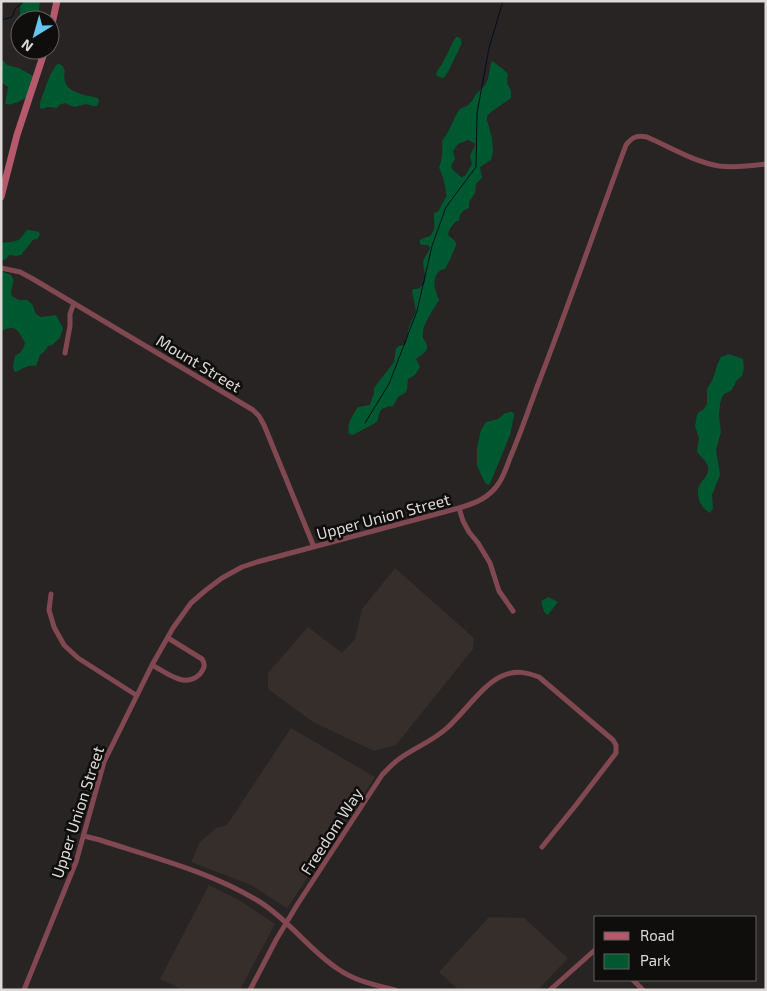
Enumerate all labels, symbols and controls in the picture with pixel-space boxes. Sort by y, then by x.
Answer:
north arrow [10,10,60,60]
text: N [18,36,36,56]
street label: Mount Street [153,330,245,396]
street label: Upper Union Street [314,489,452,543]
street label: Upper Union Street [47,744,107,880]
street label: Freedom Way [296,784,366,878]
legend [594,916,757,981]
text: Road [640,926,675,944]
text: Park [640,951,671,969]

